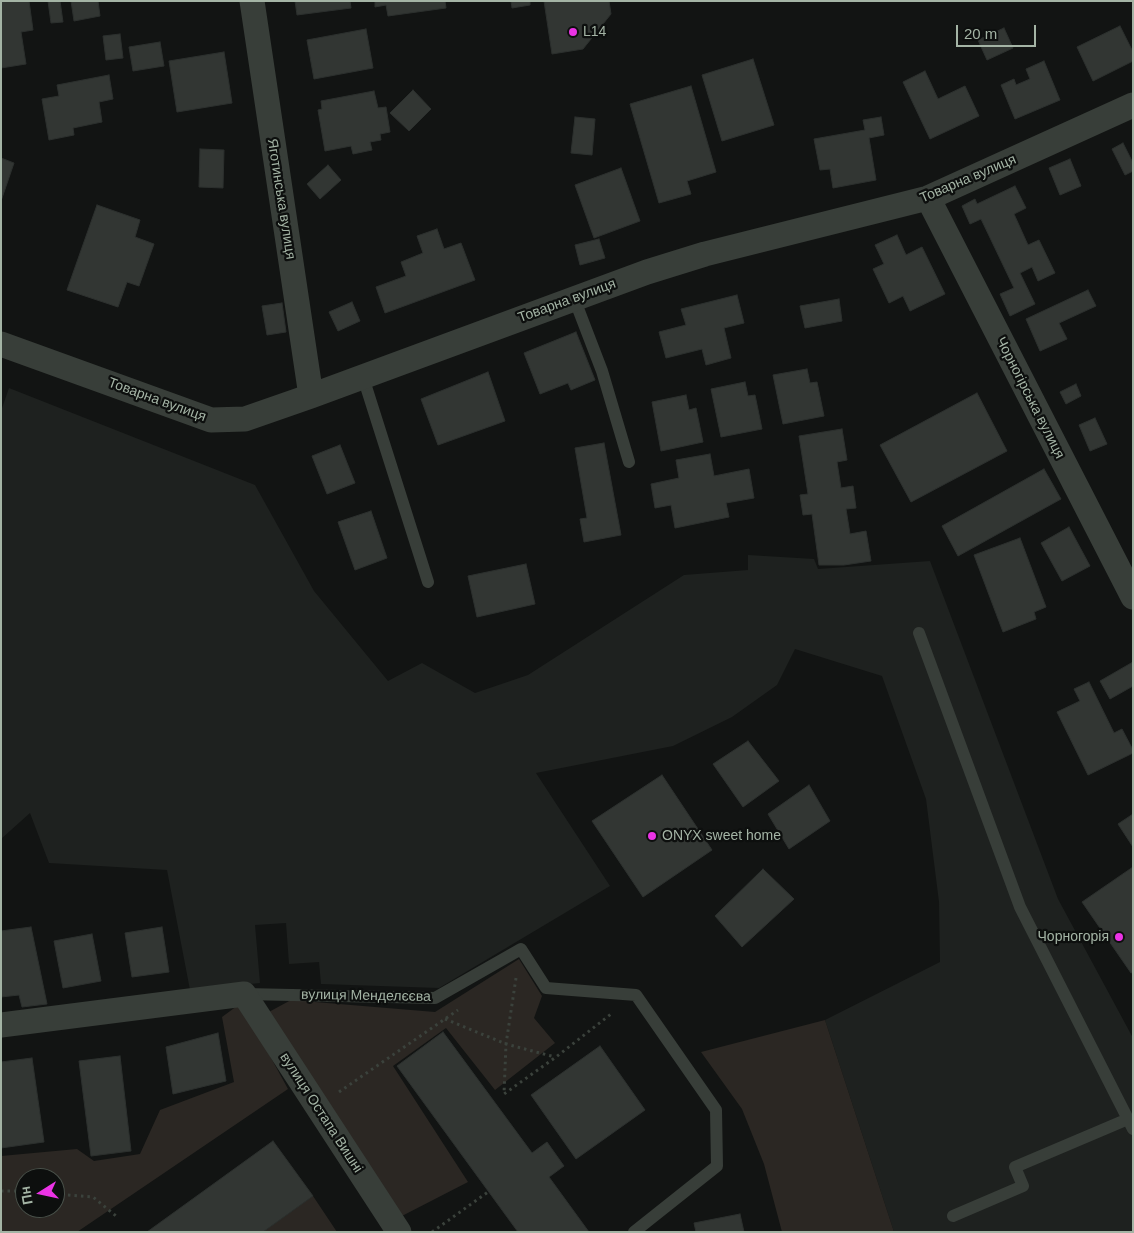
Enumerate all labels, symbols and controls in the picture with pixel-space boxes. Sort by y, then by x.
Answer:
scale bar [959,15,1039,47]
place label: L14 [583,24,606,40]
text: 20 m [964,25,997,42]
marker: L14 [567,26,579,38]
street label: Яготинська вулиця [263,137,299,261]
street label: Товарна вулиця [917,151,1019,207]
street label: Товарна вулиця [516,276,618,326]
street label: Чорногірська вулиця [992,334,1068,462]
street label: Товарна вулиця [106,375,208,425]
place label: ONYX sweet home [662,828,781,844]
marker: ONYX sweet home [646,830,658,842]
place label: Чорногорія [1038,929,1109,945]
marker: Чорногорія [1113,931,1125,943]
street label: вулиця Менделєєва [301,986,431,1006]
street label: вулиця Остапа Вишні [276,1050,366,1176]
north arrow [15,1168,65,1218]
text: Пн [17,1185,36,1206]

